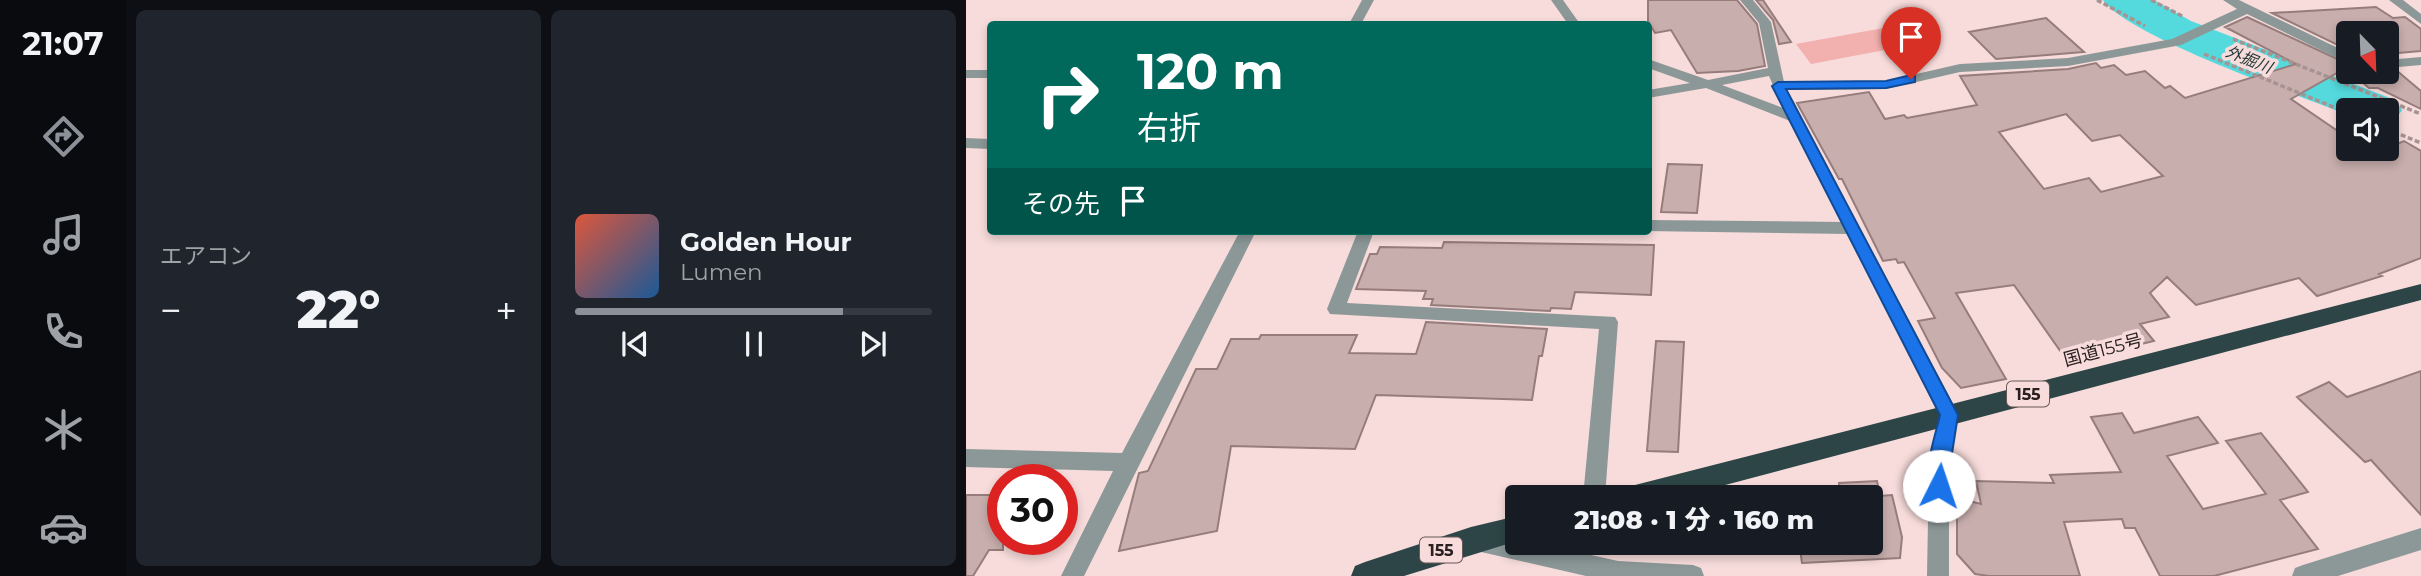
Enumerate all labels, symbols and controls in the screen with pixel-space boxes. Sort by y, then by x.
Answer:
pin [1881,7,1941,79]
icon: arrive [1892,18,1930,56]
north arrow [2336,21,2399,84]
map controls [2336,21,2399,161]
text: 21:07 [22,24,104,63]
text: 120 m [1137,42,1284,101]
water label: 外掘川 [2223,42,2276,78]
icon: right [1022,49,1113,140]
button: sound [2336,98,2399,161]
text: 右折 [1137,108,1201,147]
icon: directions [39,112,88,161]
icon: arrive [1114,182,1152,220]
text: その先 [1022,188,1100,220]
icon: music [39,210,88,259]
text: Golden Hour [680,226,852,258]
text: エアコン [160,242,252,270]
text: Lumen [680,258,763,286]
text: 22° [297,278,380,341]
text: − [160,287,182,334]
text: + [495,287,517,334]
icon: phone [39,307,88,356]
icon: previous [616,325,654,363]
icon: pause [735,325,773,363]
icon: next [854,325,892,363]
street label: 国道155号 [2061,329,2145,371]
road number: 155 [2007,382,2049,406]
icon: climate [39,405,88,454]
position arrow [1902,449,1976,523]
speed limit sign: 30 [987,464,1078,555]
icon: car [39,503,88,552]
text: 21:08 · 1 分 · 160 m [1574,504,1814,536]
road number: 155 [1420,538,1462,562]

